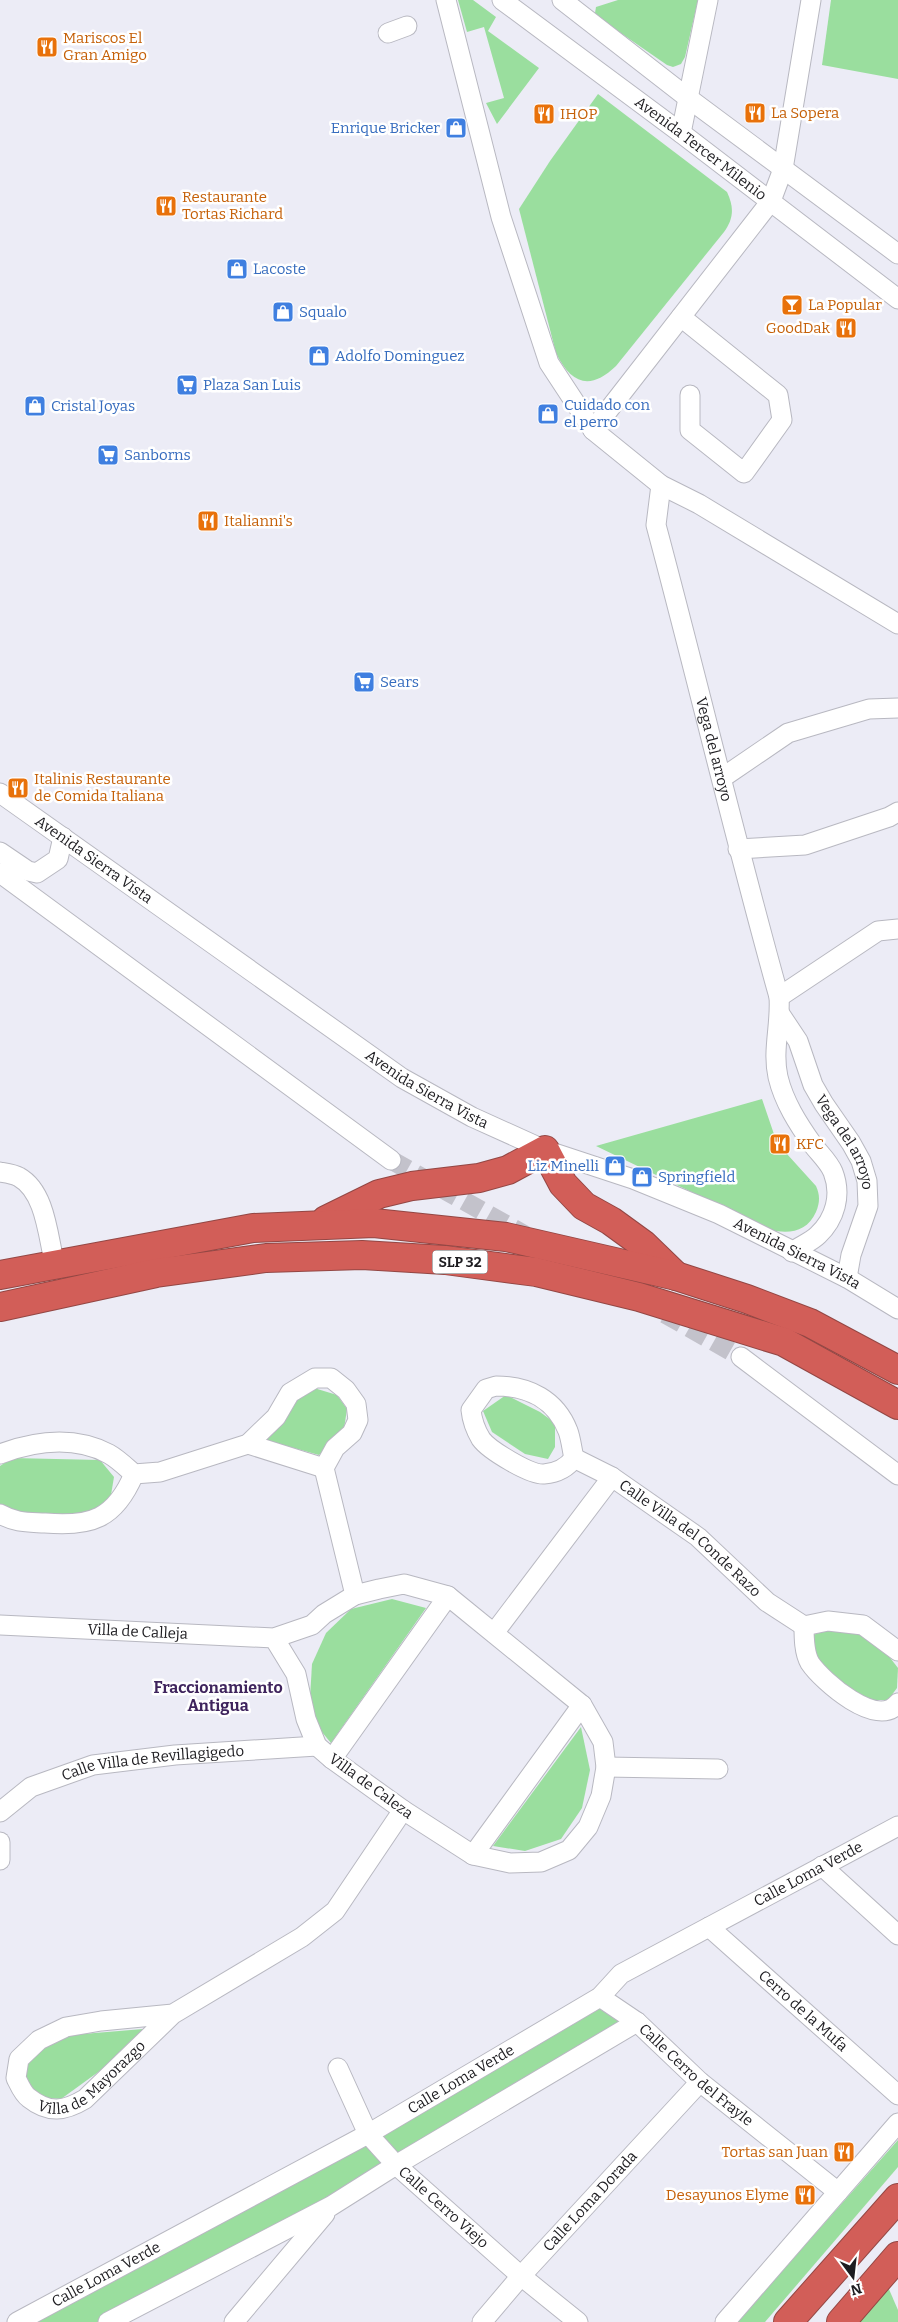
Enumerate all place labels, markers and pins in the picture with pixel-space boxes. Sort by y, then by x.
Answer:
place label: Mariscos El Gran Amigo [63,29,147,64]
restaurant icon: Mariscos El Gran Amigo [35,35,59,59]
restaurant icon: La Sopera [743,101,767,125]
restaurant icon: IHOP [532,102,556,126]
place label: La Sopera [771,104,839,122]
place label: IHOP [560,105,597,123]
shop icon: Enrique Bricker [444,116,468,140]
place label: Enrique Bricker [331,119,440,137]
place label: Restaurante Tortas Richard [182,188,283,223]
restaurant icon: Restaurante Tortas Richard [154,194,178,218]
shop icon: Lacoste [225,257,249,281]
place label: Lacoste [253,260,306,278]
bar icon: La Popular [780,293,804,317]
place label: La Popular [808,296,882,314]
shop icon: Squalo [271,300,295,324]
place label: Squalo [299,303,347,321]
restaurant icon: GoodDak [834,316,858,340]
place label: GoodDak [766,319,830,337]
shop icon: Adolfo Dominguez [307,344,331,368]
place label: Adolfo Dominguez [335,347,465,365]
supermarket icon: Plaza San Luis [175,373,199,397]
place label: Plaza San Luis [203,376,301,394]
shop icon: Cristal Joyas [23,394,47,418]
place label: Cuidado con el perro [564,396,650,431]
place label: Cristal Joyas [51,397,135,415]
shop icon: Cuidado con el perro [536,402,560,426]
supermarket icon: Sanborns [96,443,120,467]
place label: Sanborns [124,446,191,464]
restaurant icon: Italianni's [196,509,220,533]
place label: Italianni's [224,512,293,530]
supermarket icon: Sears [352,670,376,694]
place label: Sears [380,673,419,691]
place label: Italinis Restaurante de Comida Italiana [34,770,171,805]
restaurant icon: Italinis Restaurante de Comida Italiana [6,776,30,800]
restaurant icon: KFC [768,1132,792,1156]
place label: KFC [796,1135,824,1153]
shop icon: Liz Minelli [603,1154,627,1178]
place label: Liz Minelli [528,1157,600,1175]
shop icon: Springfield [630,1165,654,1189]
place label: Springfield [658,1168,735,1186]
restaurant icon: Tortas san Juan [832,2140,856,2164]
place label: Tortas san Juan [721,2143,828,2161]
restaurant icon: Desayunos Elyme [793,2183,817,2207]
place label: Desayunos Elyme [666,2186,789,2204]

